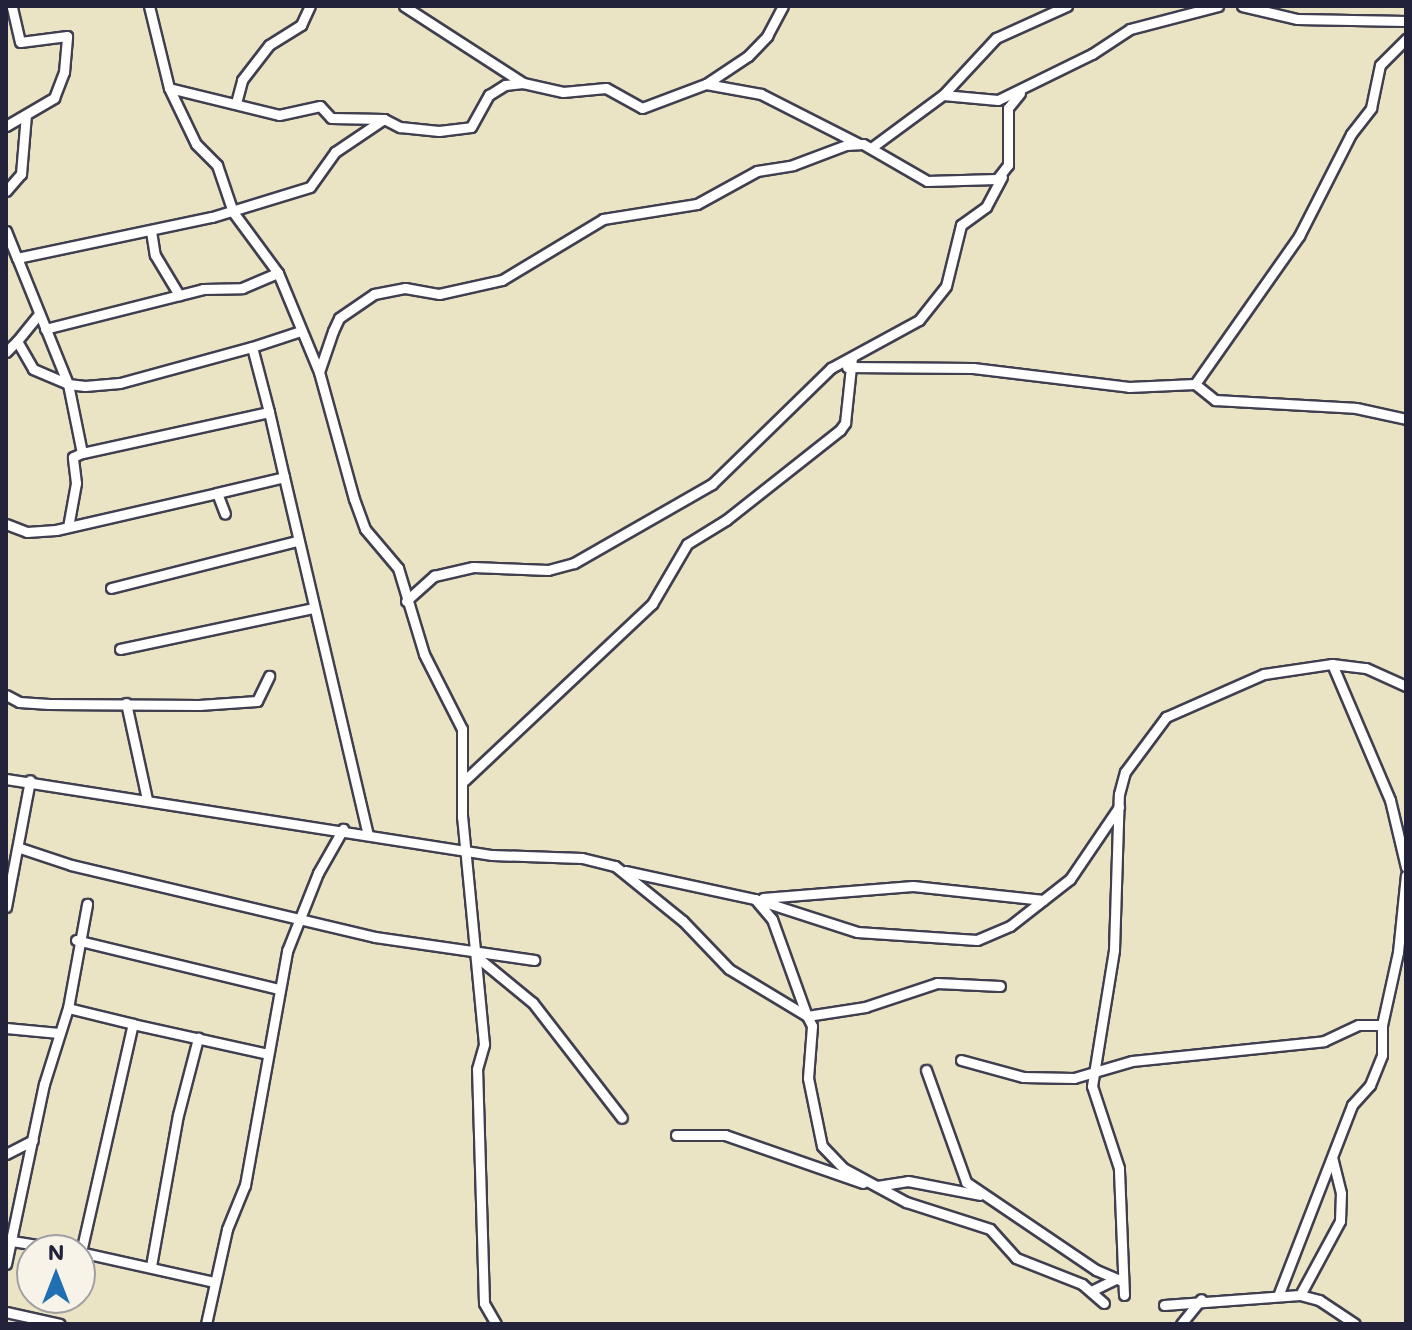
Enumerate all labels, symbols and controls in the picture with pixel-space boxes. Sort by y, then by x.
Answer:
north arrow [16,1234,96,1314]
text: N [48,1237,64,1266]

